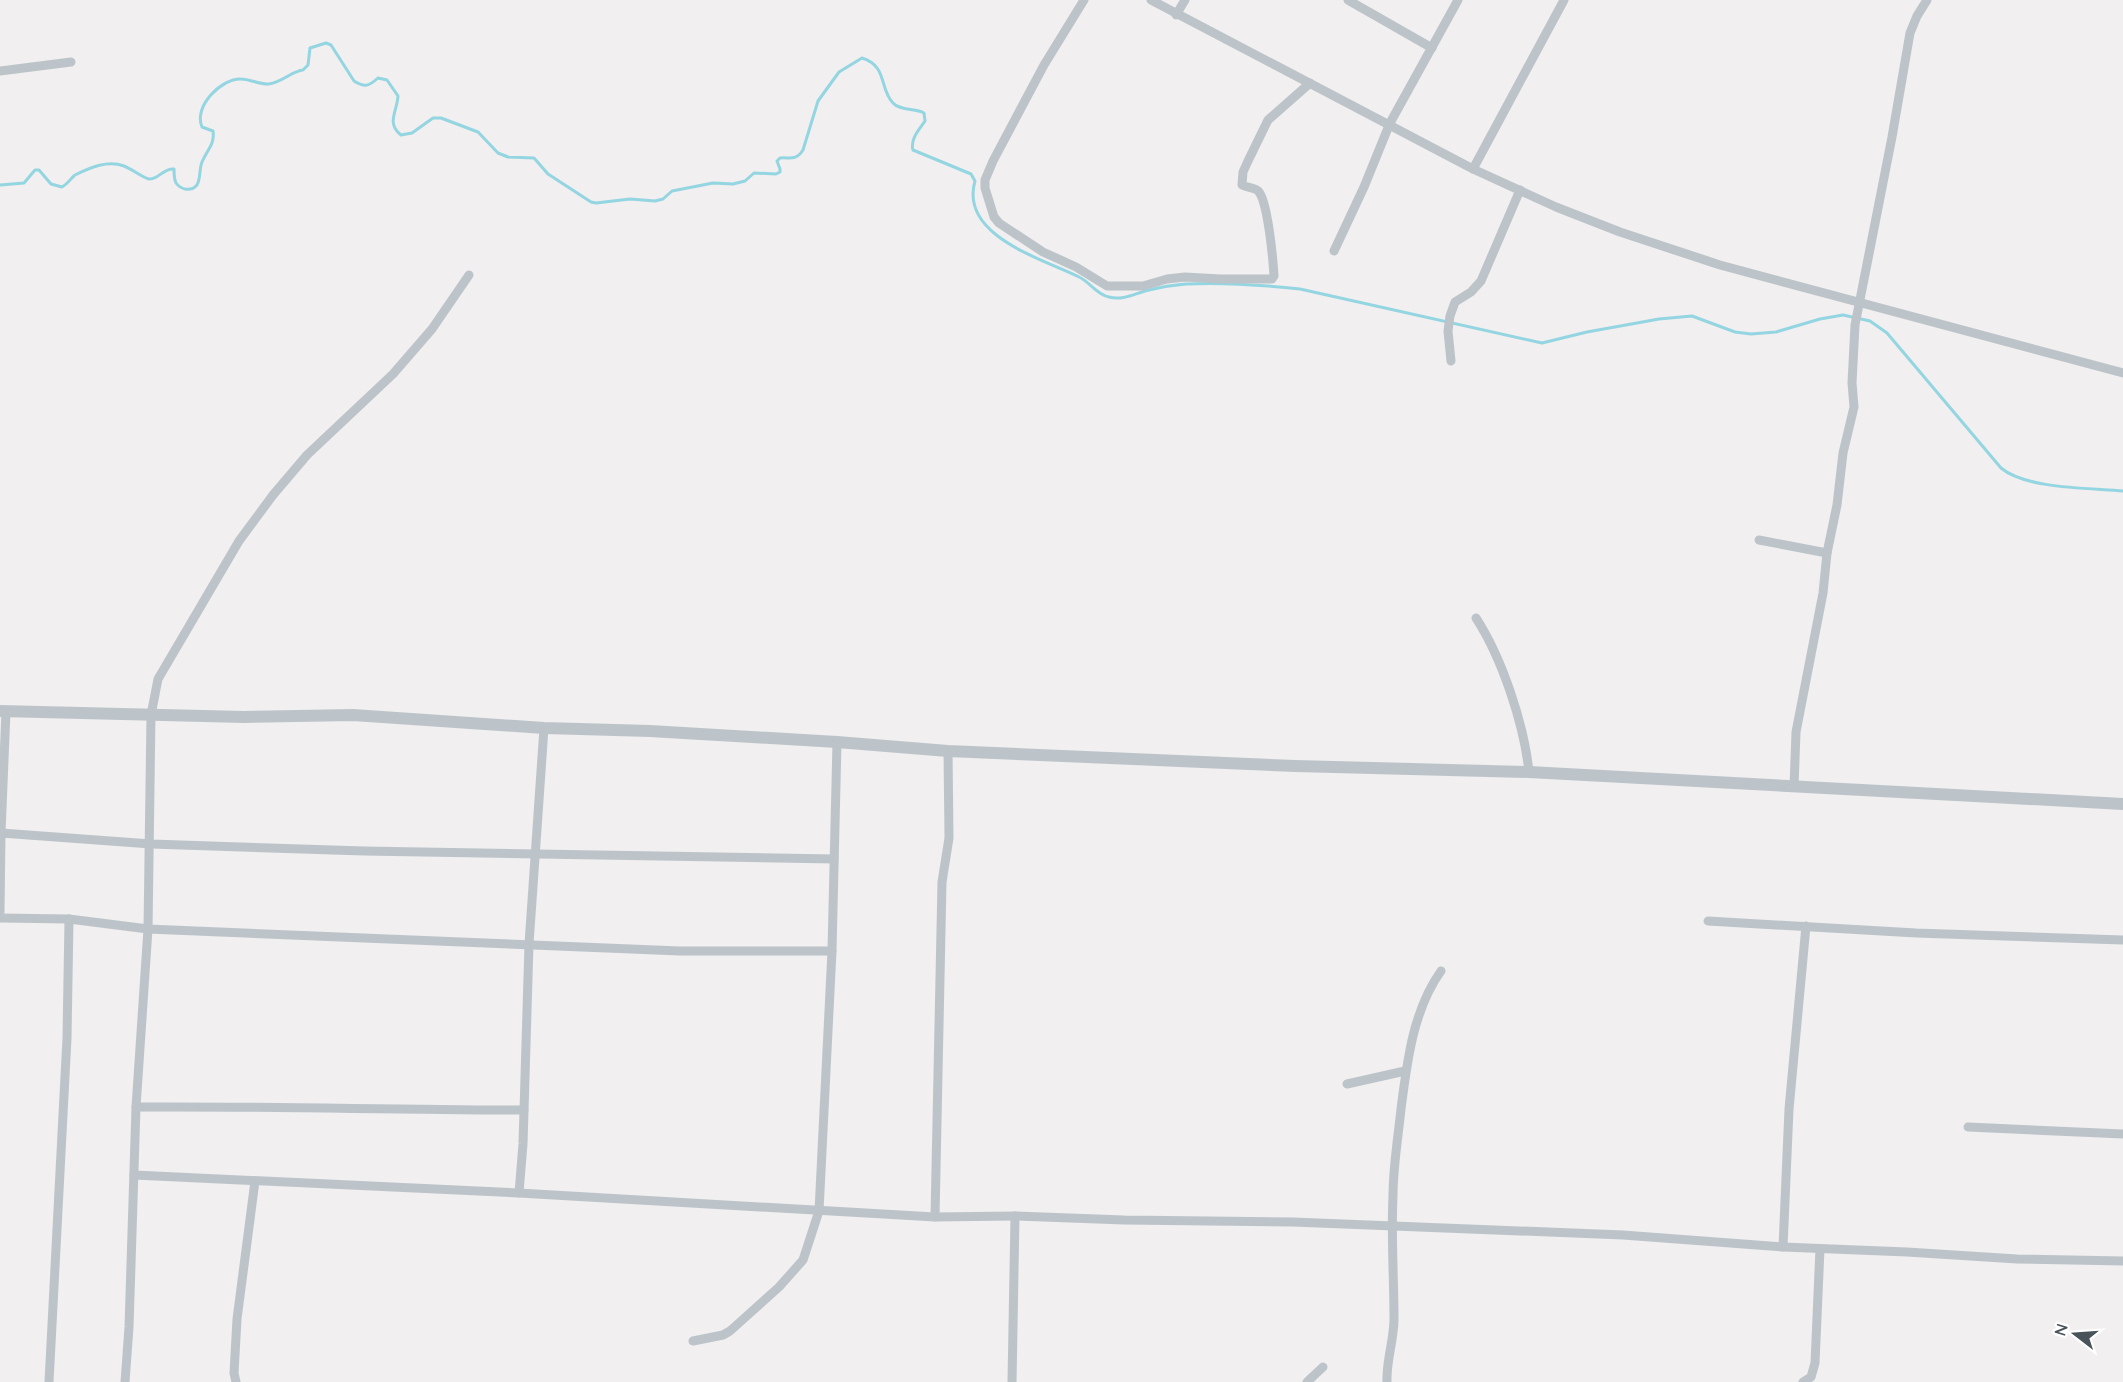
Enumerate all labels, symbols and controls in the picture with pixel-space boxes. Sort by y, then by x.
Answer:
north arrow [2045,1304,2105,1364]
text: N [2049,1321,2072,1338]

